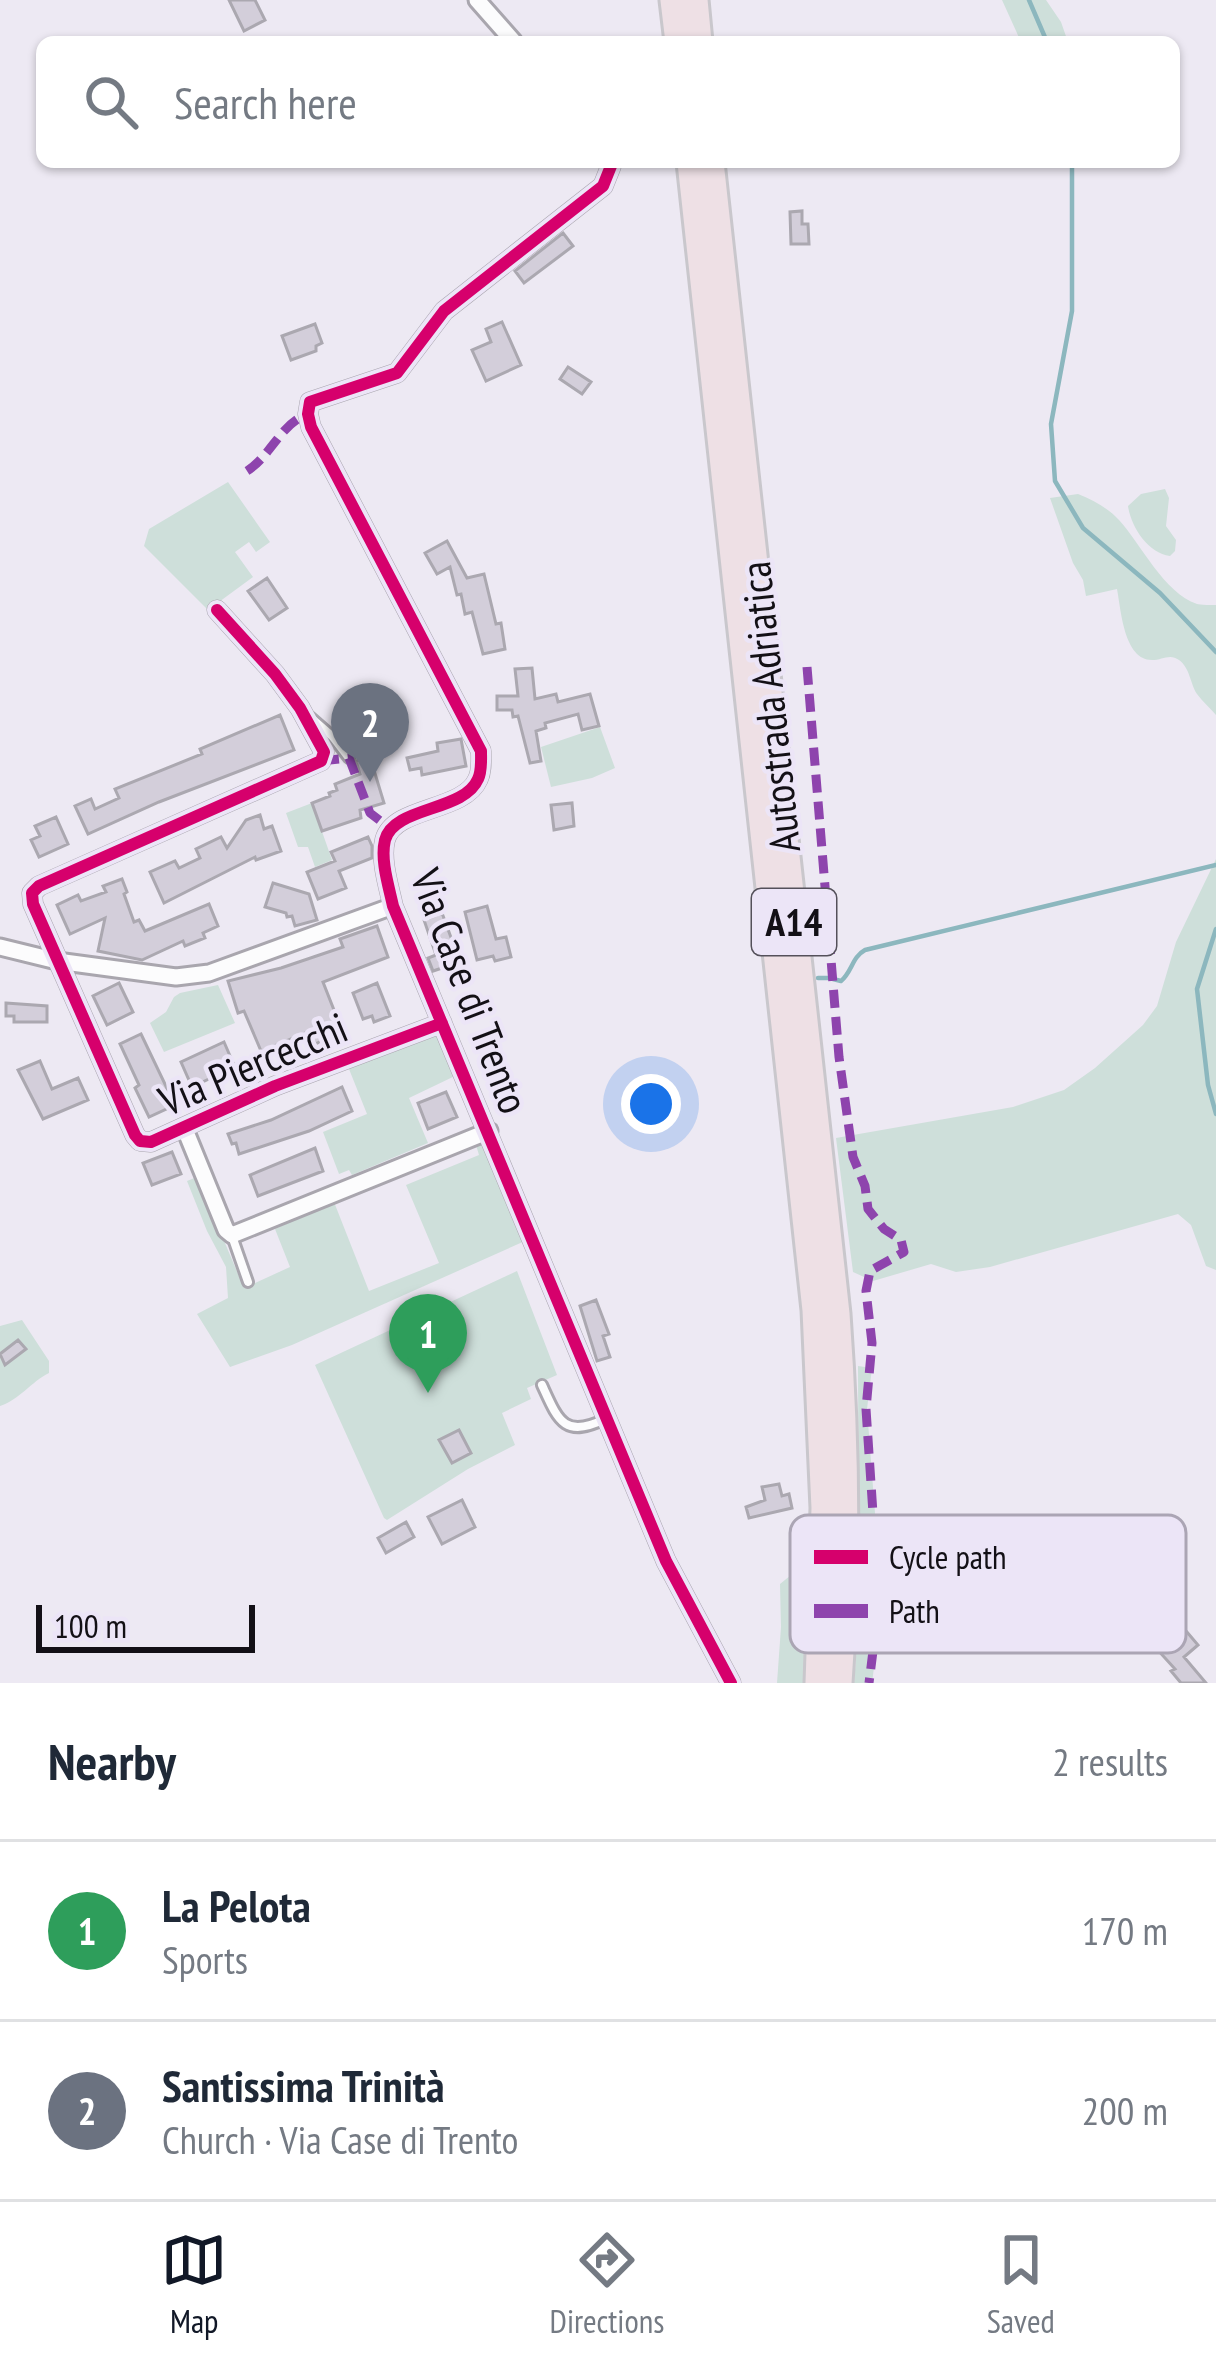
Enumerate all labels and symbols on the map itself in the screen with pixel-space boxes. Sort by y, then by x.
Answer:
street label: Autostrada Adriatica [727,559,812,855]
pin: 2 [331,683,409,782]
street label: Via Case di Trento [398,860,542,1121]
road number: A14 [752,889,836,955]
street label: Via Piercecchi [149,999,355,1128]
your location [621,1074,681,1134]
pin: 1 [389,1294,467,1393]
legend [790,1515,1186,1653]
text: Cycle path [889,1535,1007,1578]
text: Path [889,1589,940,1632]
scale bar [36,1599,255,1652]

